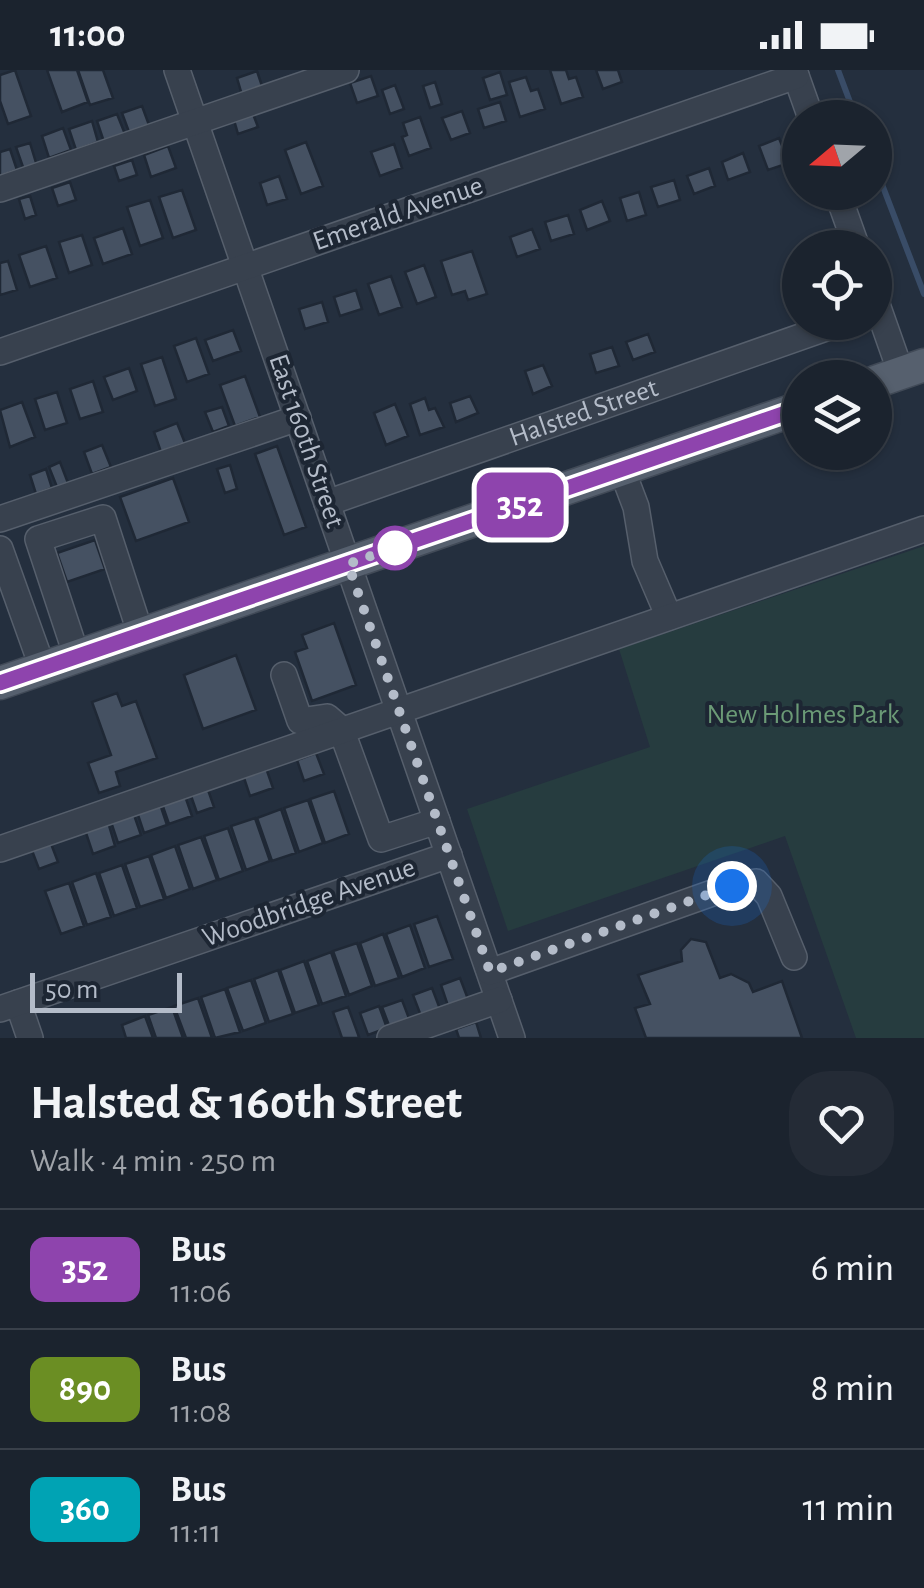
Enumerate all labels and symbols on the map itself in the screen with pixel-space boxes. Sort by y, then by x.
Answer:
north arrow [782,100,892,210]
street label: Emerald Avenue [309,172,487,256]
street label: East 160th Street [263,351,349,531]
street label: Halsted Street [506,374,662,452]
line badge: 352 [462,472,578,538]
unlabelled marker [374,527,416,569]
park label: New Holmes Park [707,701,900,729]
street label: Woodbridge Avenue [199,853,419,953]
your location [707,861,757,911]
scale bar [30,968,182,1013]

